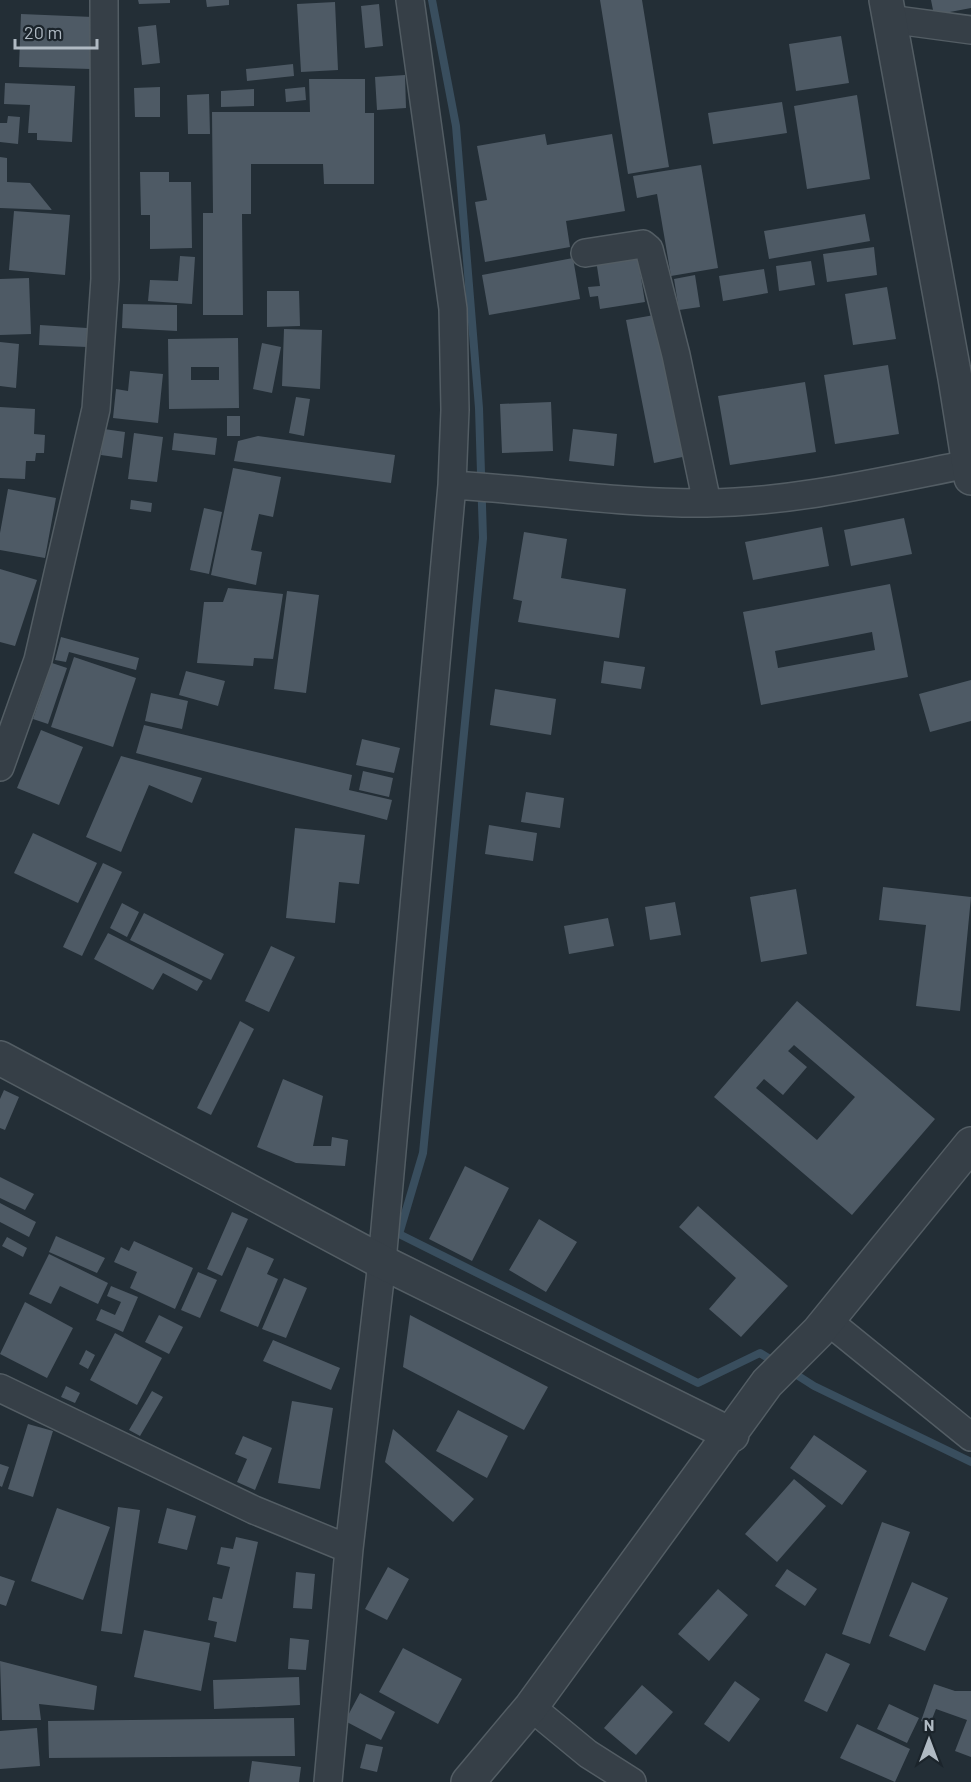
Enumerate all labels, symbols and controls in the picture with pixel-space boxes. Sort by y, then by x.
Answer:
scale bar [15,12,98,50]
text: 20 m [24,21,62,43]
north arrow [899,1710,959,1770]
text: N [924,1715,934,1734]

